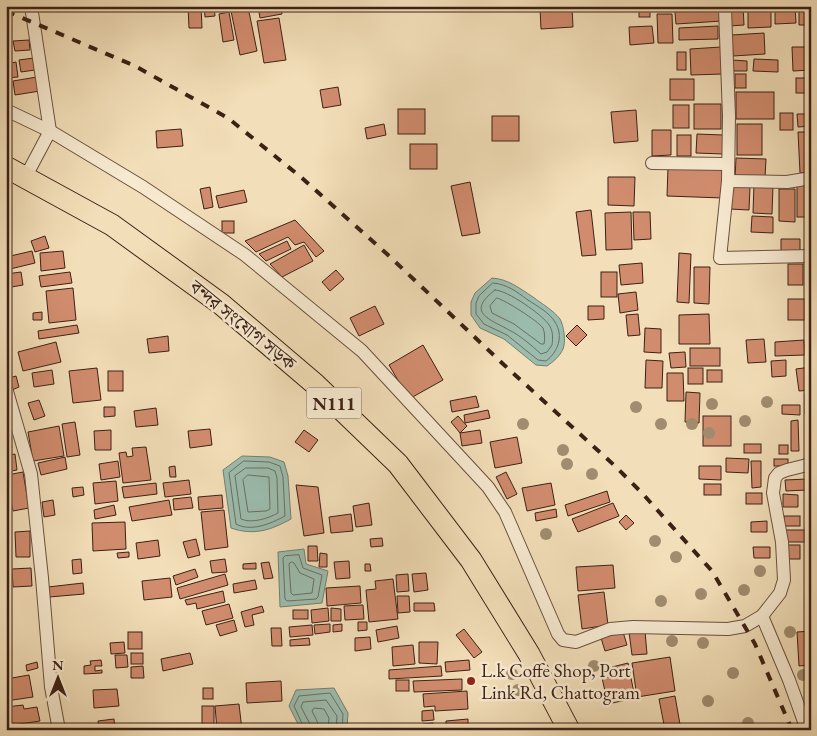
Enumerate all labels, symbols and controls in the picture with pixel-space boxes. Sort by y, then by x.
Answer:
street label: বন্দর সংযোগ সড়ক [184,274,302,376]
road number: N111 [306,388,362,418]
north arrow [32,654,82,704]
text: N [52,656,64,674]
place label: L.k Coffe Shop, Port Link Rd, Chattogram [481,658,640,705]
marker: L.k Coffe Shop, Port Link Rd, Chattogram [465,675,477,687]

